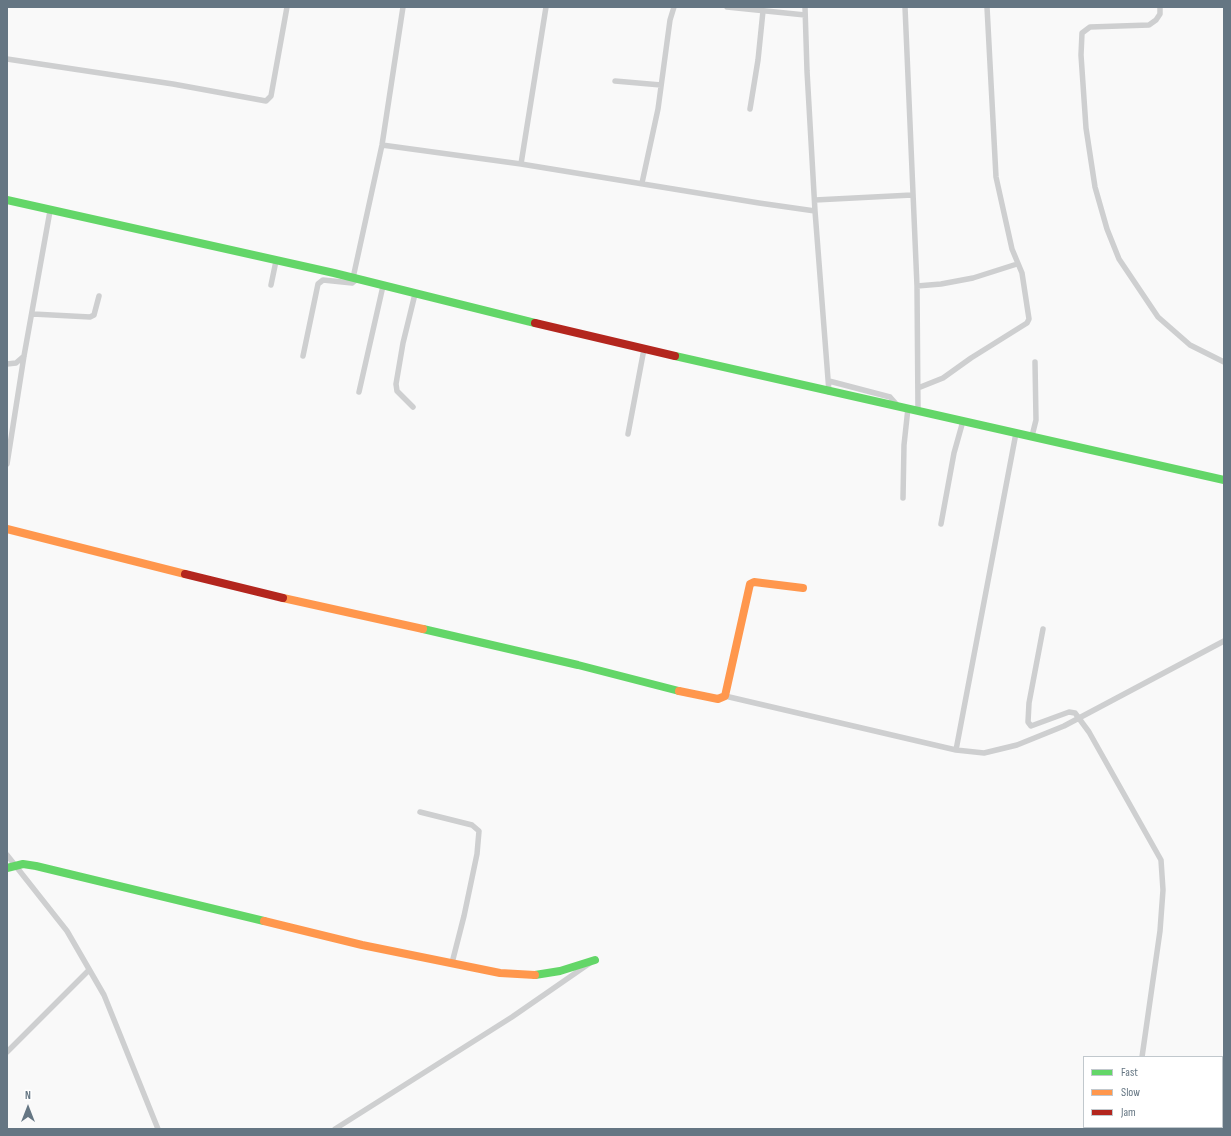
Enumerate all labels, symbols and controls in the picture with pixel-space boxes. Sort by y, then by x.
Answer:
legend [1083,1056,1223,1128]
text: Fast [1121,1065,1138,1080]
text: Slow [1121,1085,1140,1100]
north arrow [8,1088,48,1128]
text: N [25,1089,31,1102]
text: Jam [1121,1105,1136,1120]

